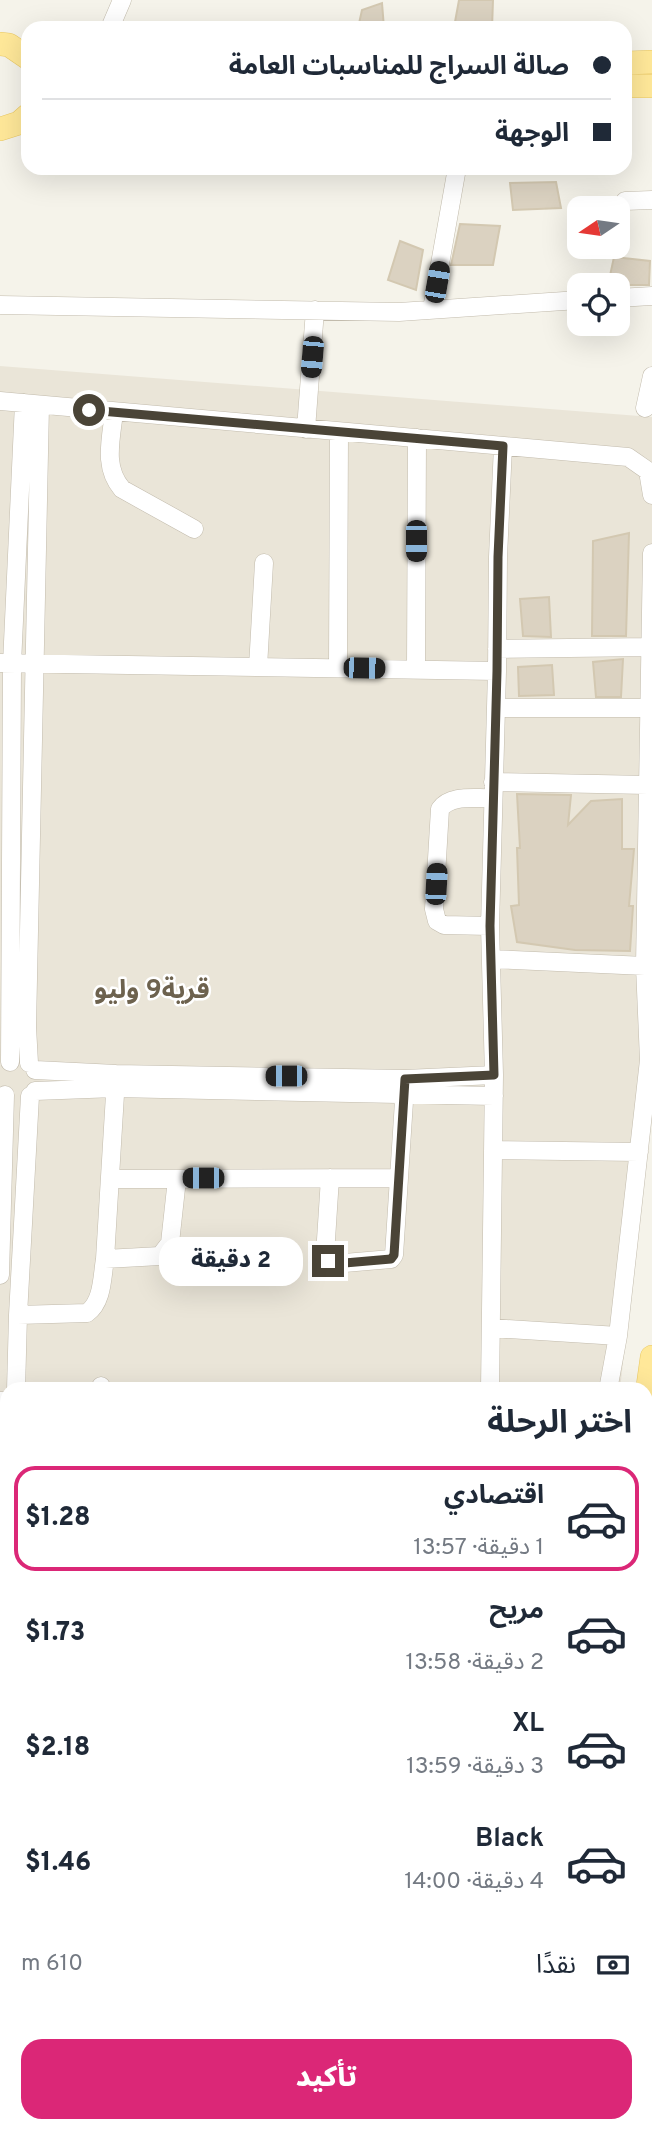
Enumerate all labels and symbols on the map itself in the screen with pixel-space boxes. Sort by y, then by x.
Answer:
north arrow [567,196,630,259]
car [424,259,451,305]
car [300,335,325,379]
route start [73,394,105,426]
car [406,520,427,562]
car [343,657,386,679]
car [425,862,448,906]
district label: قرية9 وليو [94,975,210,1008]
car [266,1066,308,1087]
car [183,1168,225,1189]
callout: 2 دقيقة [160,1236,304,1286]
route end [312,1245,344,1277]

